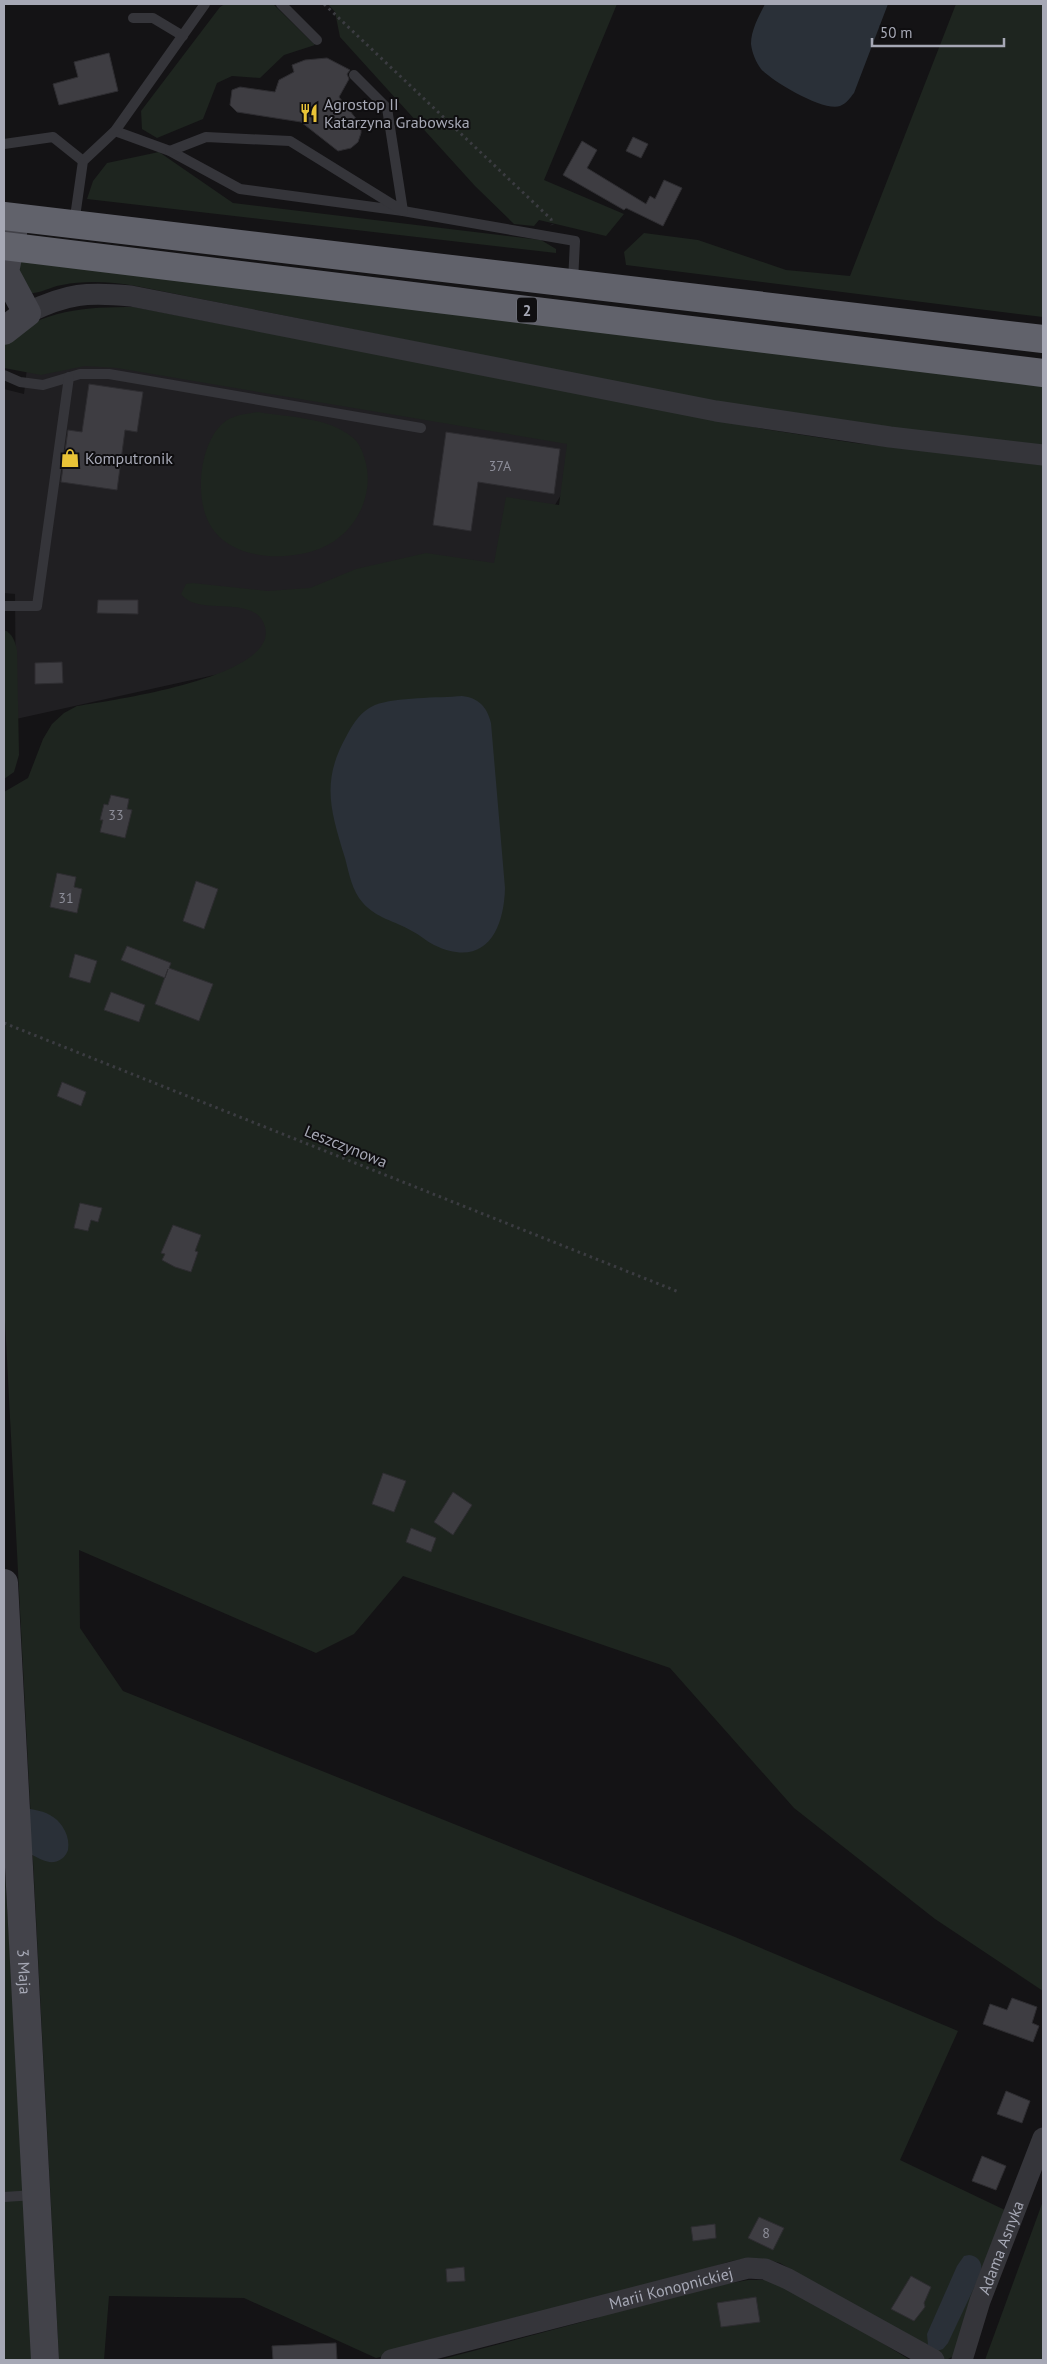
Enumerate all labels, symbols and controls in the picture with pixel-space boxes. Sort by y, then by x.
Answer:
scale bar [872,15,1004,47]
text: 50 m [880,23,913,42]
place label: Agrostop II Katarzyna Grabowska [324,94,470,132]
restaurant icon: Agrostop II Katarzyna Grabowska [298,102,320,124]
road number: 2 [517,298,537,322]
shop icon: Komputronik [59,447,81,469]
place label: Komputronik [85,448,173,468]
house number: 37A [489,457,512,475]
house number: 33 [108,806,124,824]
house number: 31 [58,889,74,907]
street label: Leszczynowa [302,1120,390,1172]
street label: 3 Maja [13,1948,36,1995]
street label: Adama Asnyka [974,2198,1028,2297]
house number: 8 [762,2224,770,2242]
street label: Marii Konopnickiej [607,2262,735,2313]

